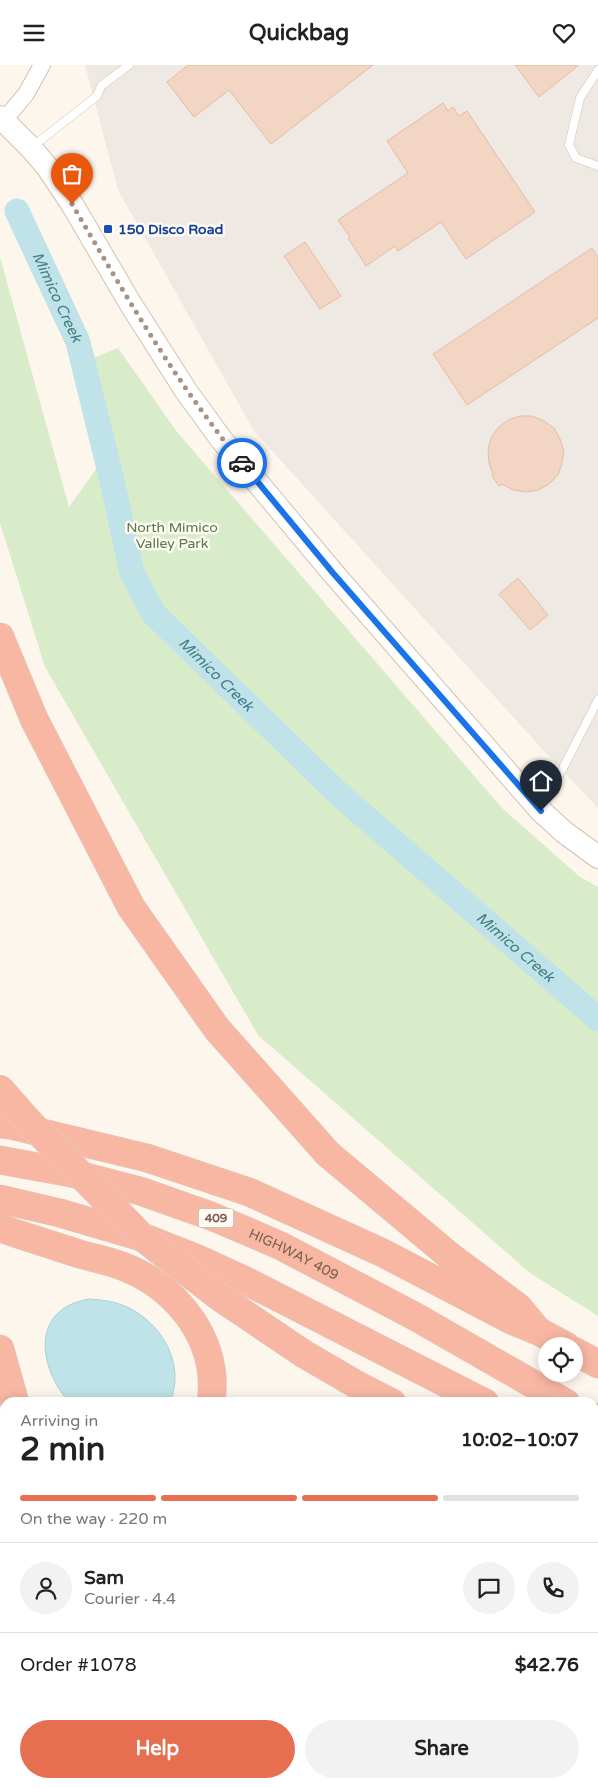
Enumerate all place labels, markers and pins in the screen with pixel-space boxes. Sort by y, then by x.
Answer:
pin [51,153,93,204]
place label: 150 Disco Road [118,221,224,238]
marker: 150 Disco Road [102,223,114,235]
pin [520,760,562,811]

